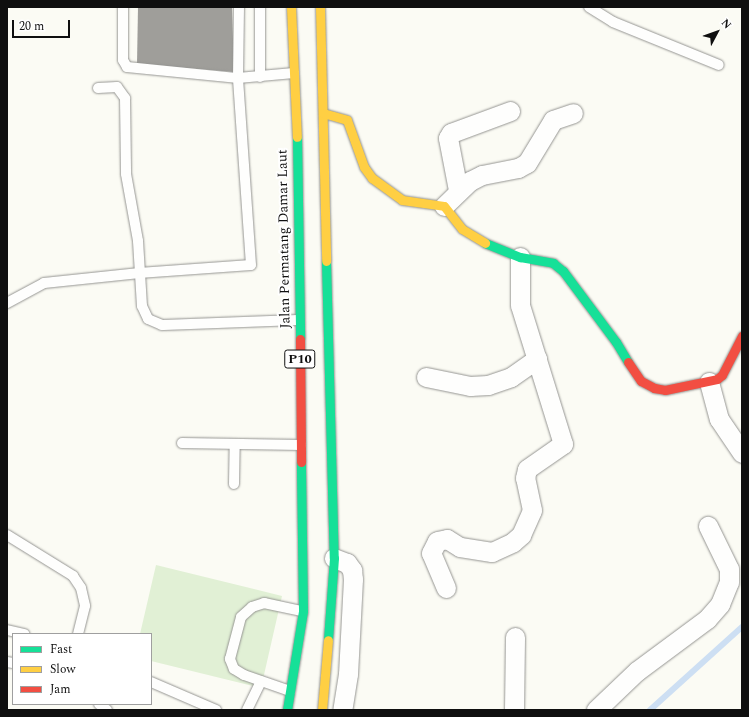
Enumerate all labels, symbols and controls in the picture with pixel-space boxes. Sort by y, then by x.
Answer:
scale bar [14,12,72,38]
north arrow [697,12,737,52]
text: N [717,15,736,33]
text: 20 m [19,17,44,36]
street label: Jalan Permatang Damar Laut [274,149,294,329]
road number: P10 [284,348,316,370]
legend [12,633,152,705]
text: Fast [50,640,72,659]
text: Slow [50,660,75,679]
text: Jam [50,680,71,699]

